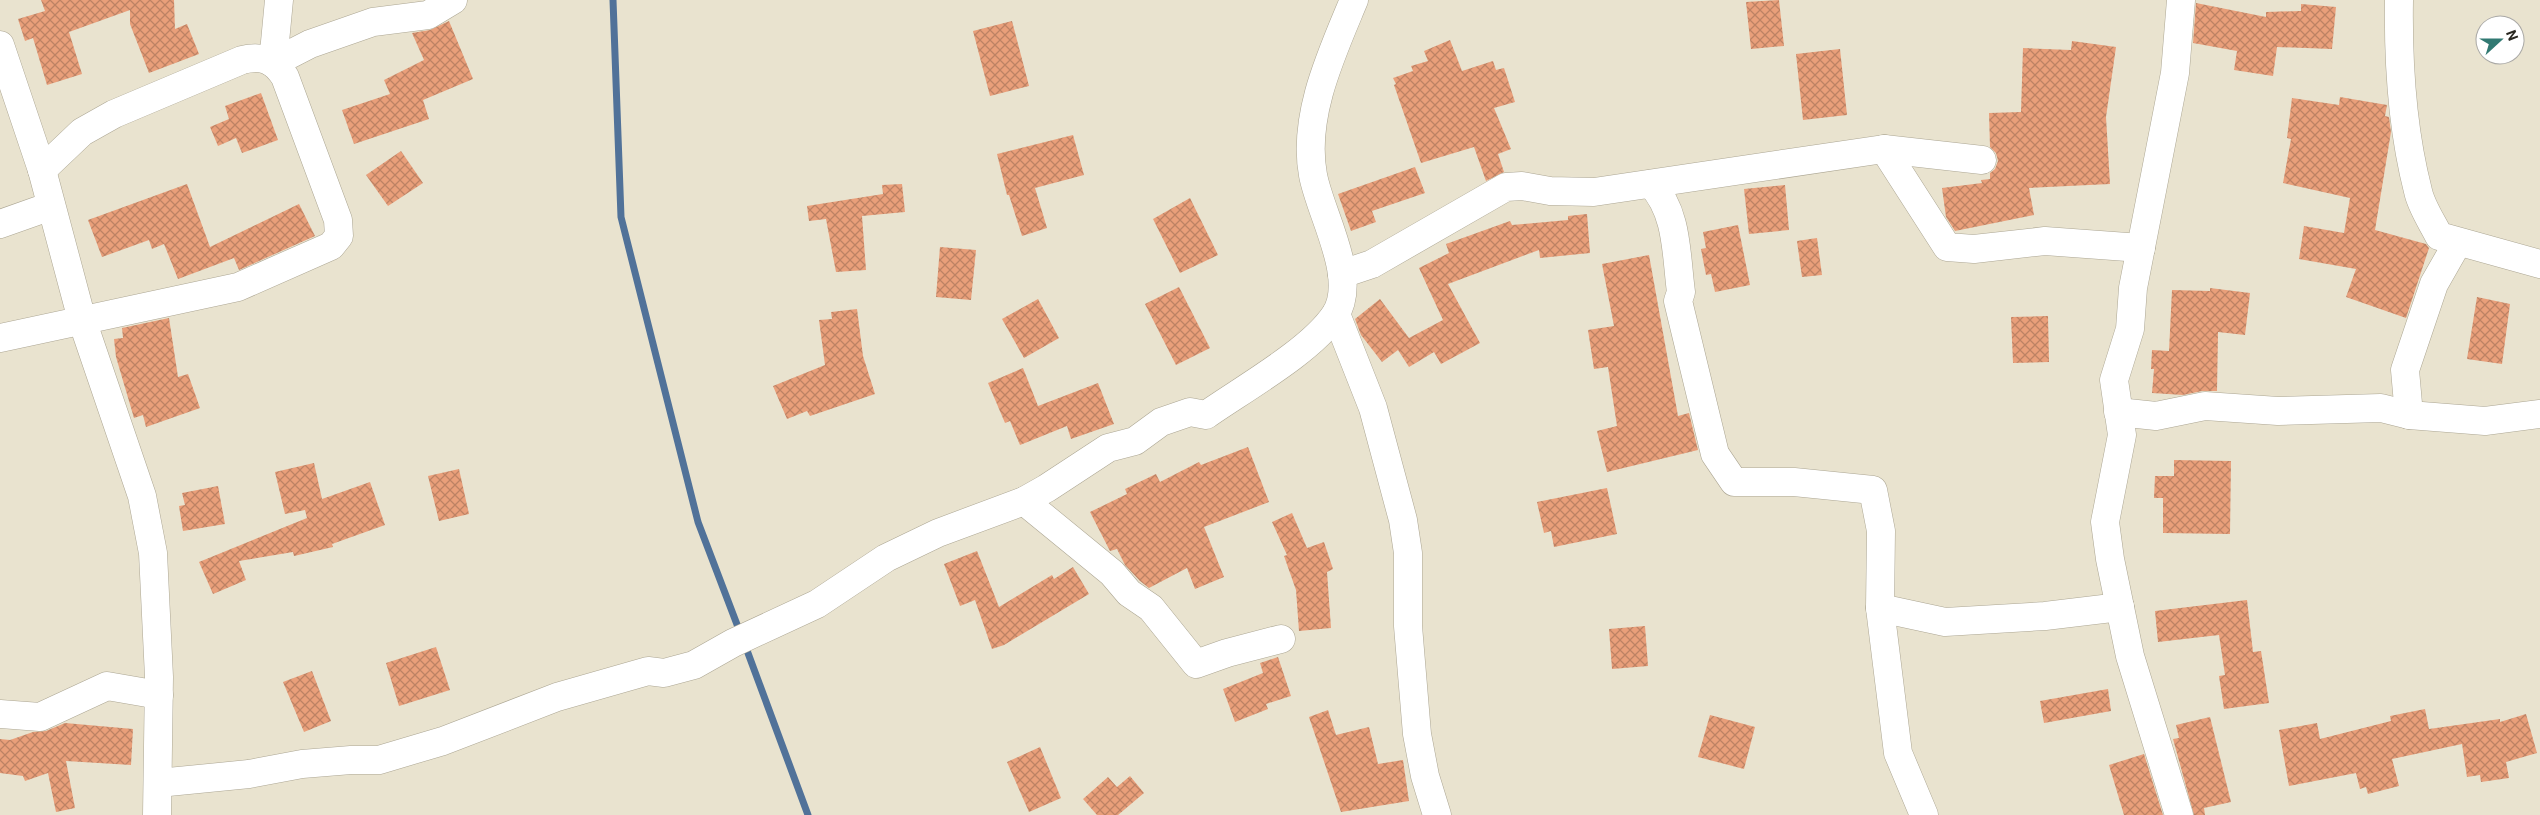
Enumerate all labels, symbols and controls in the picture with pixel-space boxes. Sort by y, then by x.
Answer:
north arrow [2475,15,2525,65]
text: N [2503,28,2521,43]

